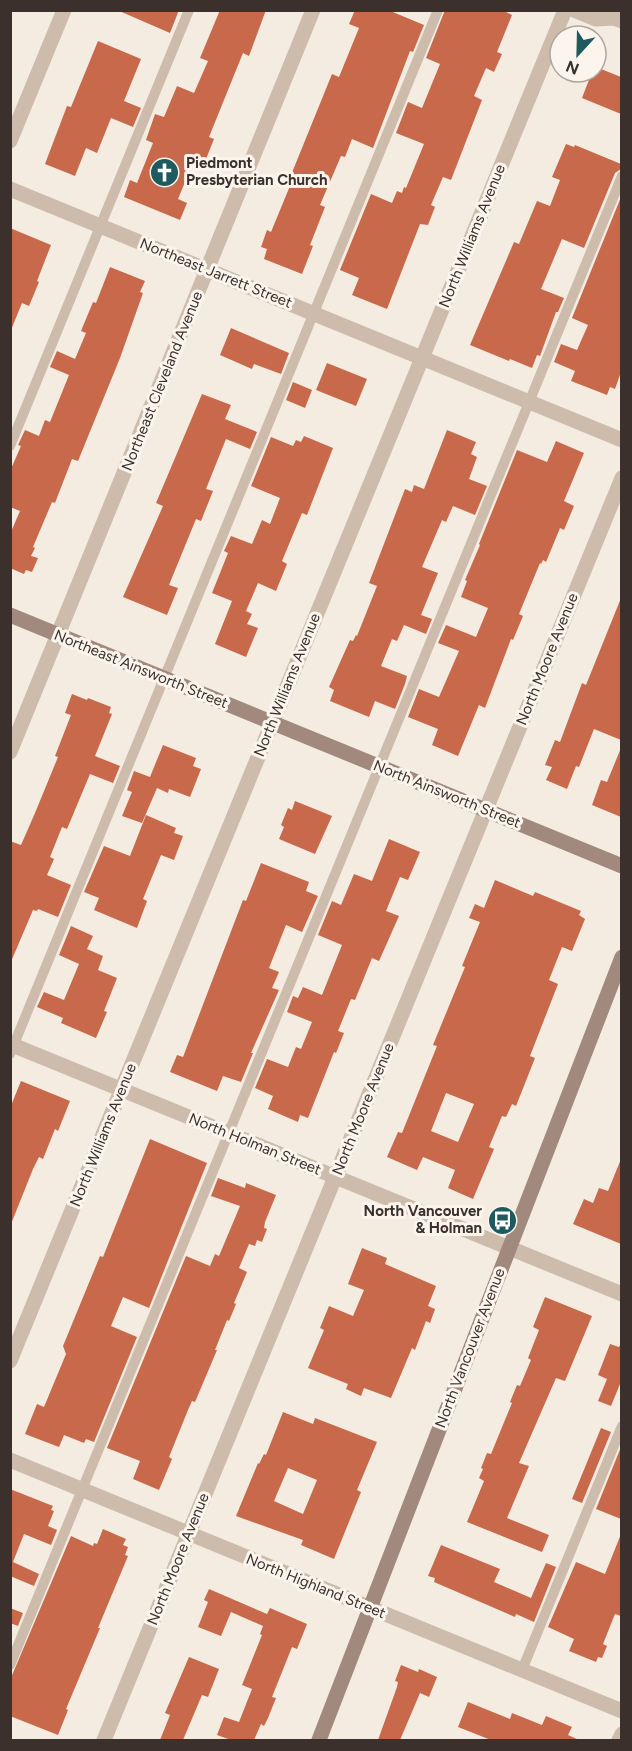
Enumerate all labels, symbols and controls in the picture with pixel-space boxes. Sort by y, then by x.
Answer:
north arrow [548,24,608,84]
text: N [563,56,582,79]
place label: Piedmont Presbyterian Church [186,154,328,189]
church icon: Piedmont Presbyterian Church [149,156,181,188]
street label: North Williams Avenue [435,162,509,310]
street label: Northeast Jarrett Street [137,234,295,312]
street label: Northeast Cleveland Avenue [118,289,206,473]
street label: North Moore Avenue [512,590,582,728]
street label: North Williams Avenue [250,611,324,759]
street label: Northeast Ainsworth Street [52,626,231,712]
street label: North Ainsworth Street [371,756,524,832]
street label: North Moore Avenue [328,1040,398,1178]
street label: North Williams Avenue [66,1061,140,1209]
street label: North Holman Street [186,1109,324,1179]
place label: North Vancouver & Holman [364,1202,482,1237]
bus stop icon: North Vancouver & Holman [487,1204,519,1236]
street label: North Vancouver Avenue [431,1266,509,1430]
street label: North Moore Avenue [143,1490,213,1628]
street label: North Highland Street [244,1550,389,1622]

